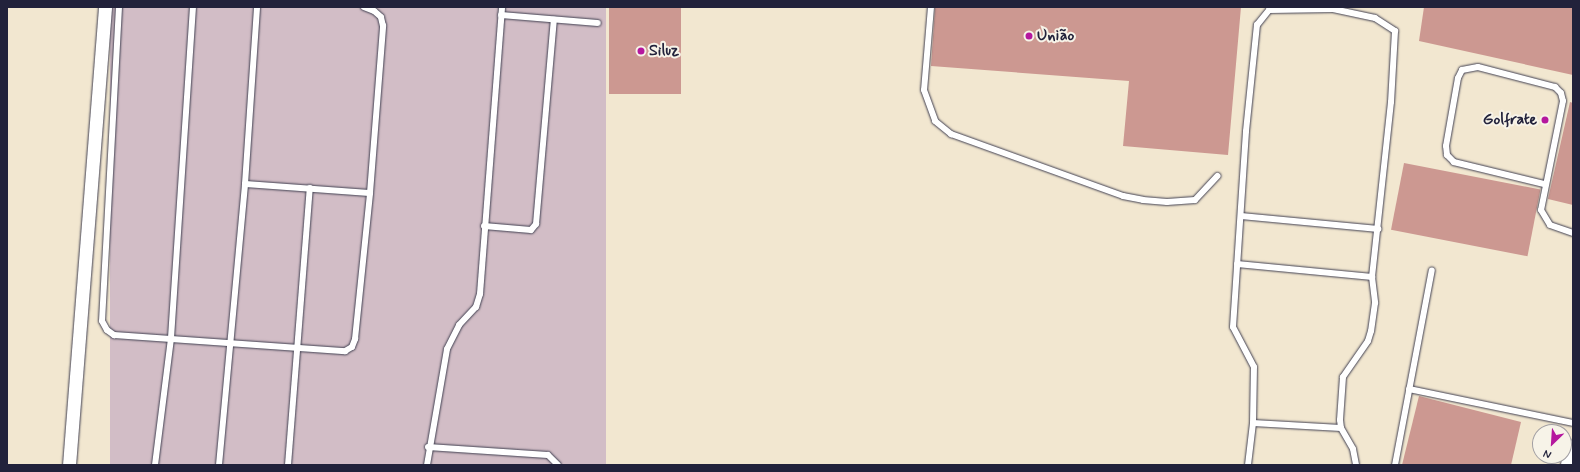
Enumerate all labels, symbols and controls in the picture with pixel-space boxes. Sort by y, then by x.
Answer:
place label: União [1037,26,1074,46]
marker: União [1024,31,1034,41]
place label: Siluz [649,41,679,61]
marker: Siluz [636,46,646,56]
place label: Golfrate [1483,110,1537,130]
marker: Golfrate [1540,115,1550,125]
north arrow [1532,424,1572,464]
text: N [1541,446,1554,462]

